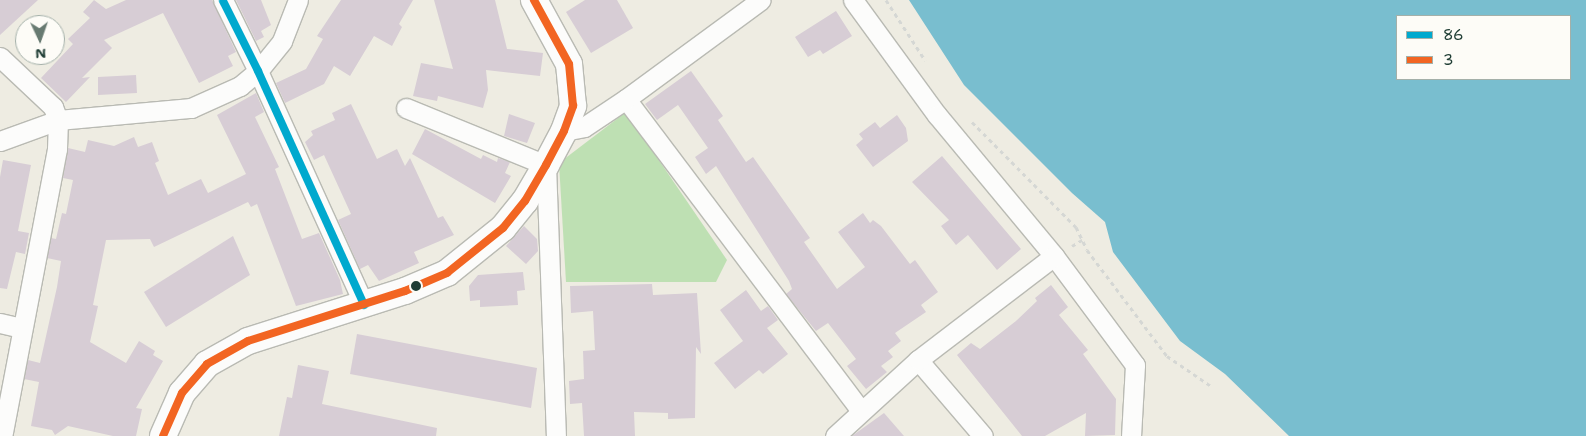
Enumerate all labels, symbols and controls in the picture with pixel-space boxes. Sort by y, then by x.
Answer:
north arrow [15,15,65,65]
legend [1396,15,1571,80]
text: 86 [1443,25,1464,45]
text: N [35,45,47,63]
text: 3 [1443,50,1454,70]
unlabelled marker [411,281,421,291]

